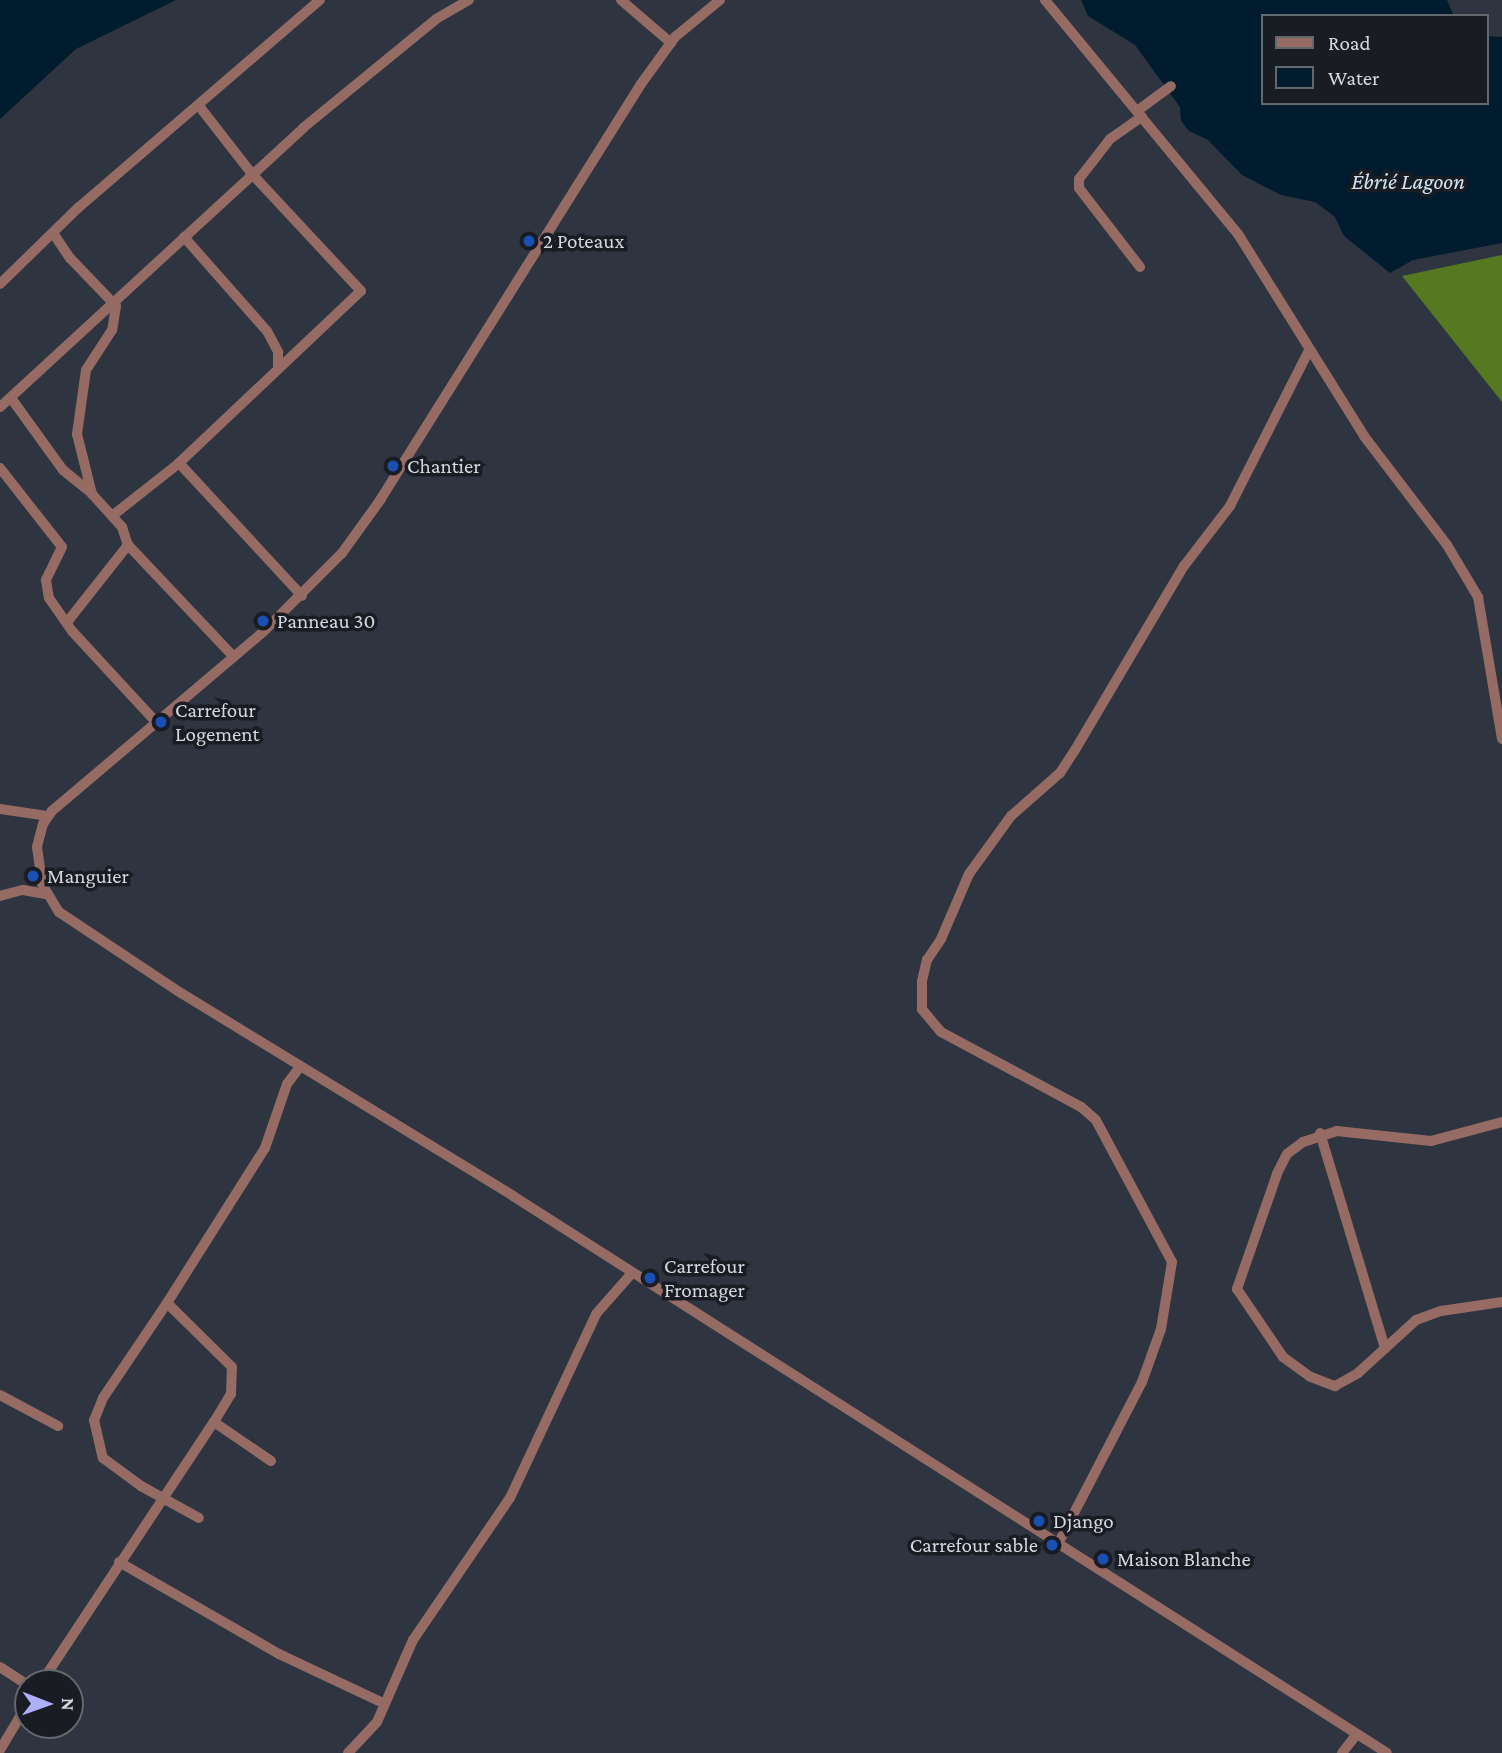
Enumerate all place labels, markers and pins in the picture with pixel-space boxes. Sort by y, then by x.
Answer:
place label: 2 Poteaux [543,228,624,254]
marker: 2 Poteaux [521,233,537,249]
place label: Chantier [407,453,481,479]
marker: Chantier [385,458,401,474]
place label: Panneau 30 [277,608,375,634]
marker: Panneau 30 [255,613,271,629]
place label: Carrefour Logement [175,697,260,747]
marker: Carrefour Logement [153,714,169,730]
place label: Manguier [47,863,129,889]
marker: Manguier [25,868,41,884]
place label: Carrefour Fromager [664,1253,745,1303]
marker: Carrefour Fromager [642,1270,658,1286]
place label: Django [1053,1508,1114,1534]
marker: Django [1031,1513,1047,1529]
place label: Carrefour sable [910,1532,1038,1558]
marker: Carrefour sable [1044,1537,1060,1553]
place label: Maison Blanche [1117,1546,1251,1572]
marker: Maison Blanche [1095,1551,1111,1567]

